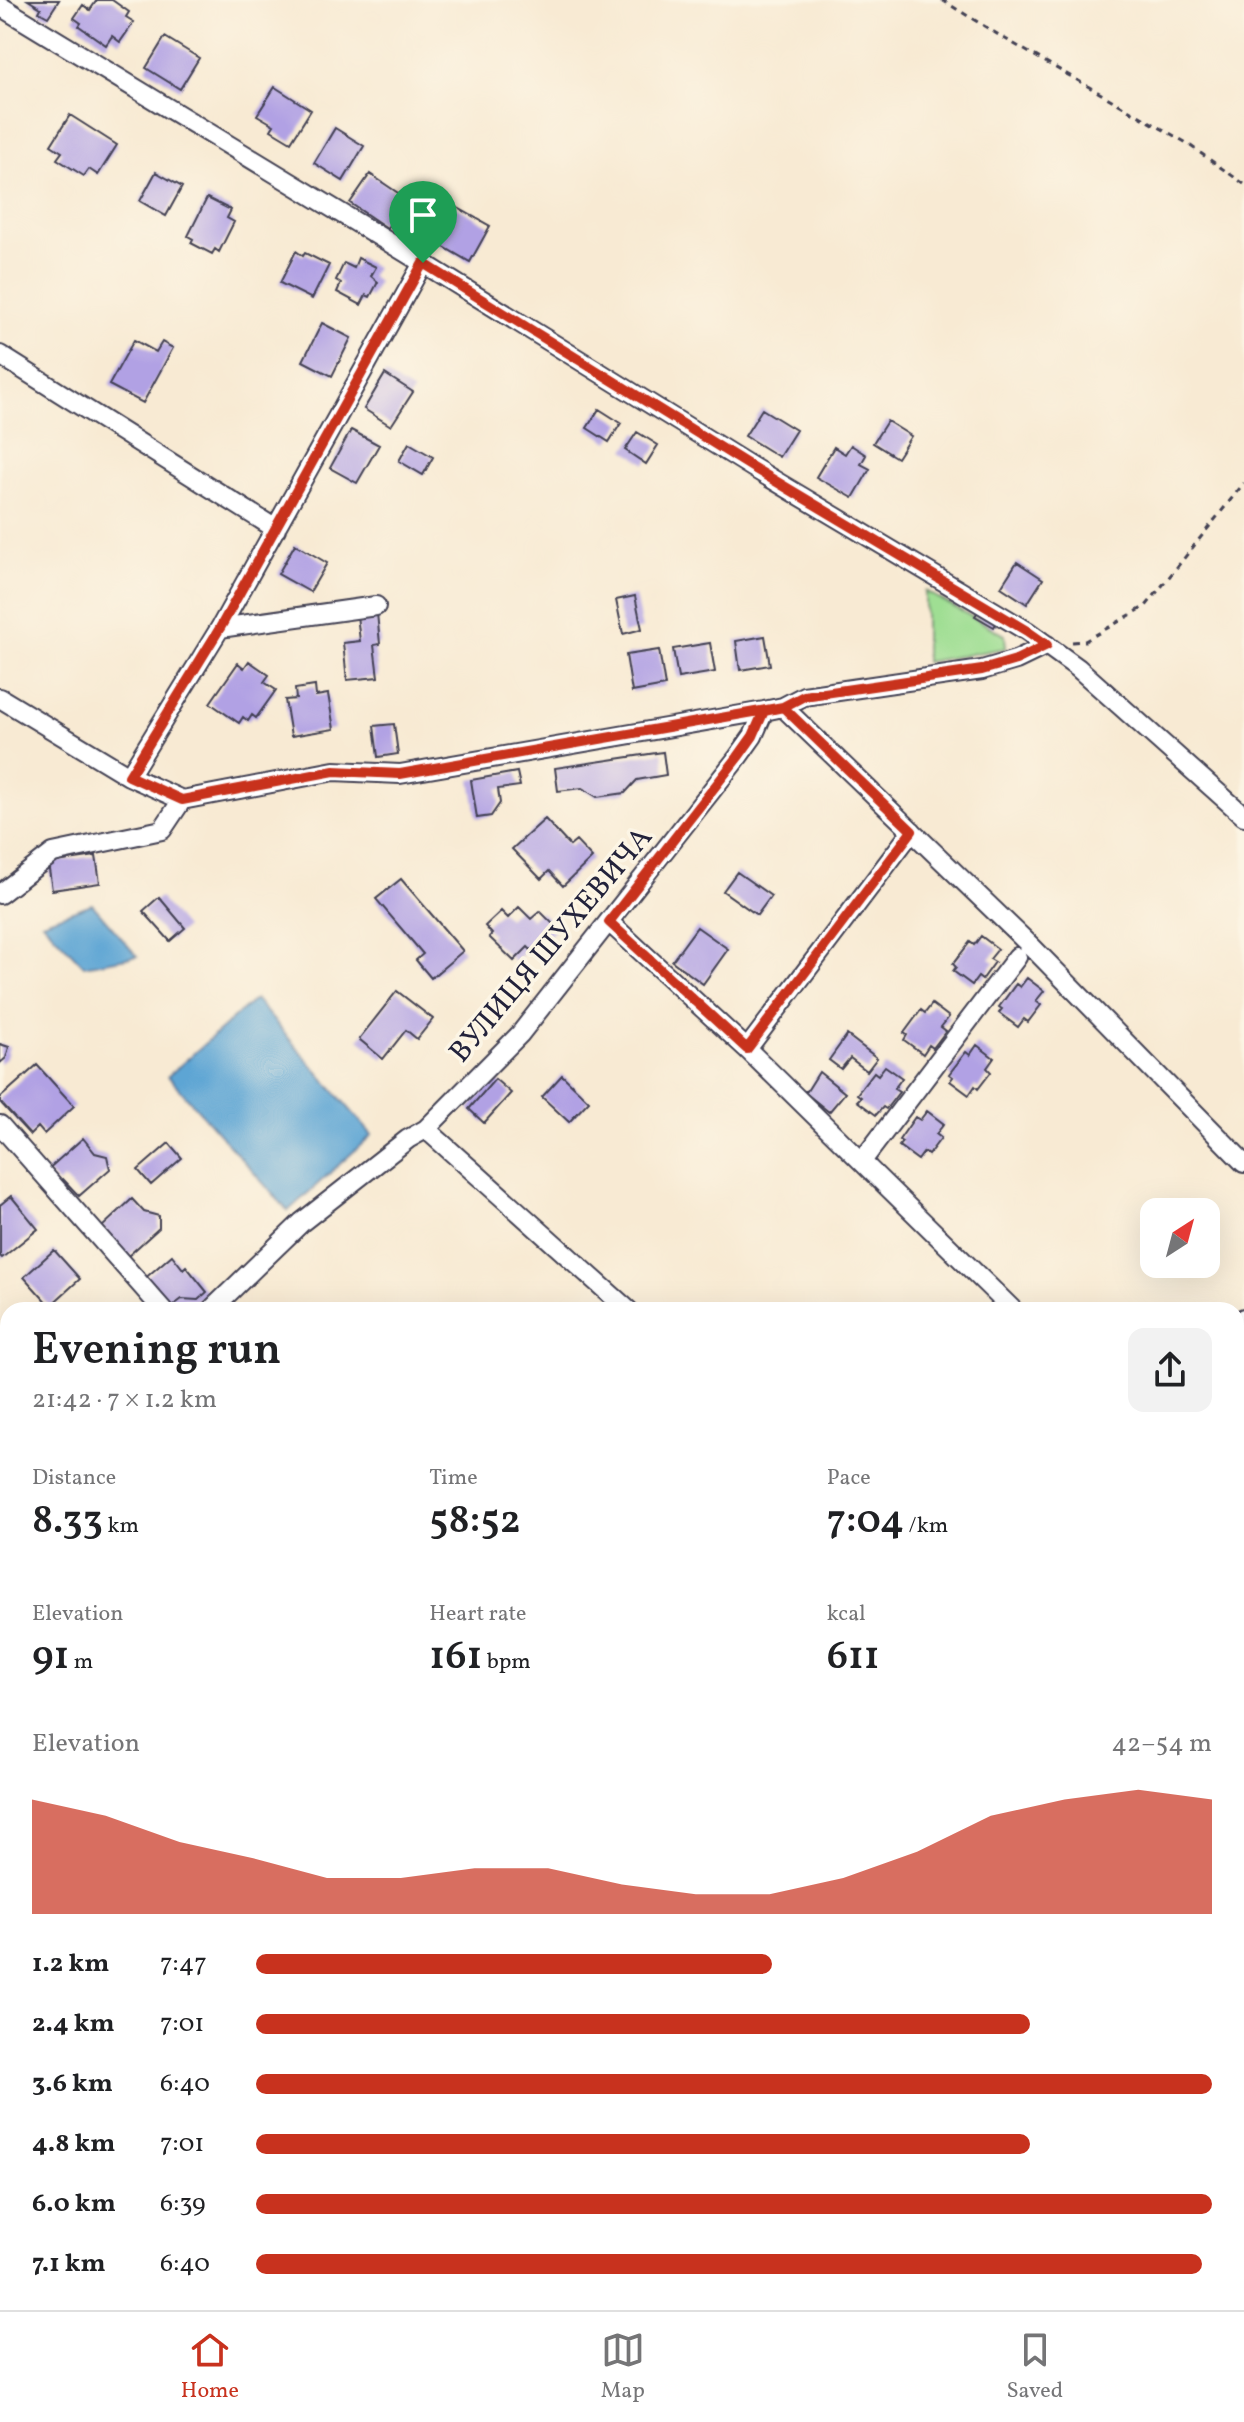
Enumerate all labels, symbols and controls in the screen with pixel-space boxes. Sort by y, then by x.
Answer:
pin [389,181,457,263]
icon: arrive [401,193,445,237]
street label: ВУЛИЦЯ ШУХЕВИЧА [440,818,663,1072]
north arrow [1140,1198,1220,1278]
map controls [1140,1198,1220,1278]
text: Evening run [32,1321,281,1382]
button: share [1128,1328,1212,1412]
text: 21:42 · 7 × 1.2 km [32,1382,217,1418]
text: Distance [32,1463,116,1494]
text: Time [429,1463,478,1494]
text: Pace [827,1463,871,1494]
text: 8.33 [32,1494,103,1550]
text: 58:52 [429,1494,521,1550]
text: 7:04 [827,1494,904,1550]
text: km [103,1511,139,1542]
text: /km [904,1511,948,1542]
text: Elevation [32,1599,123,1630]
text: Heart rate [429,1599,526,1630]
text: kcal [827,1599,866,1630]
text: 91 [32,1630,69,1686]
text: 161 [429,1630,482,1686]
text: 611 [827,1630,880,1686]
text: m [69,1647,93,1678]
text: bpm [482,1647,531,1678]
text: Elevation [32,1726,140,1762]
text: 42–54 m [1112,1726,1212,1762]
text: 1.2 km [32,1946,109,1982]
text: 7:47 [160,1946,207,1982]
text: 2.4 km [32,2006,115,2042]
text: 7:01 [160,2006,204,2042]
text: 3.6 km [32,2066,113,2102]
text: 6:40 [160,2066,210,2102]
text: 4.8 km [32,2126,115,2162]
text: 7:01 [160,2126,204,2162]
text: 6.0 km [32,2186,116,2222]
text: 6:39 [160,2186,206,2222]
text: 7.1 km [32,2246,106,2282]
text: 6:40 [160,2246,210,2282]
tab: Home [181,2328,239,2407]
tab: Map [601,2328,645,2407]
tab: Saved [1006,2328,1063,2407]

